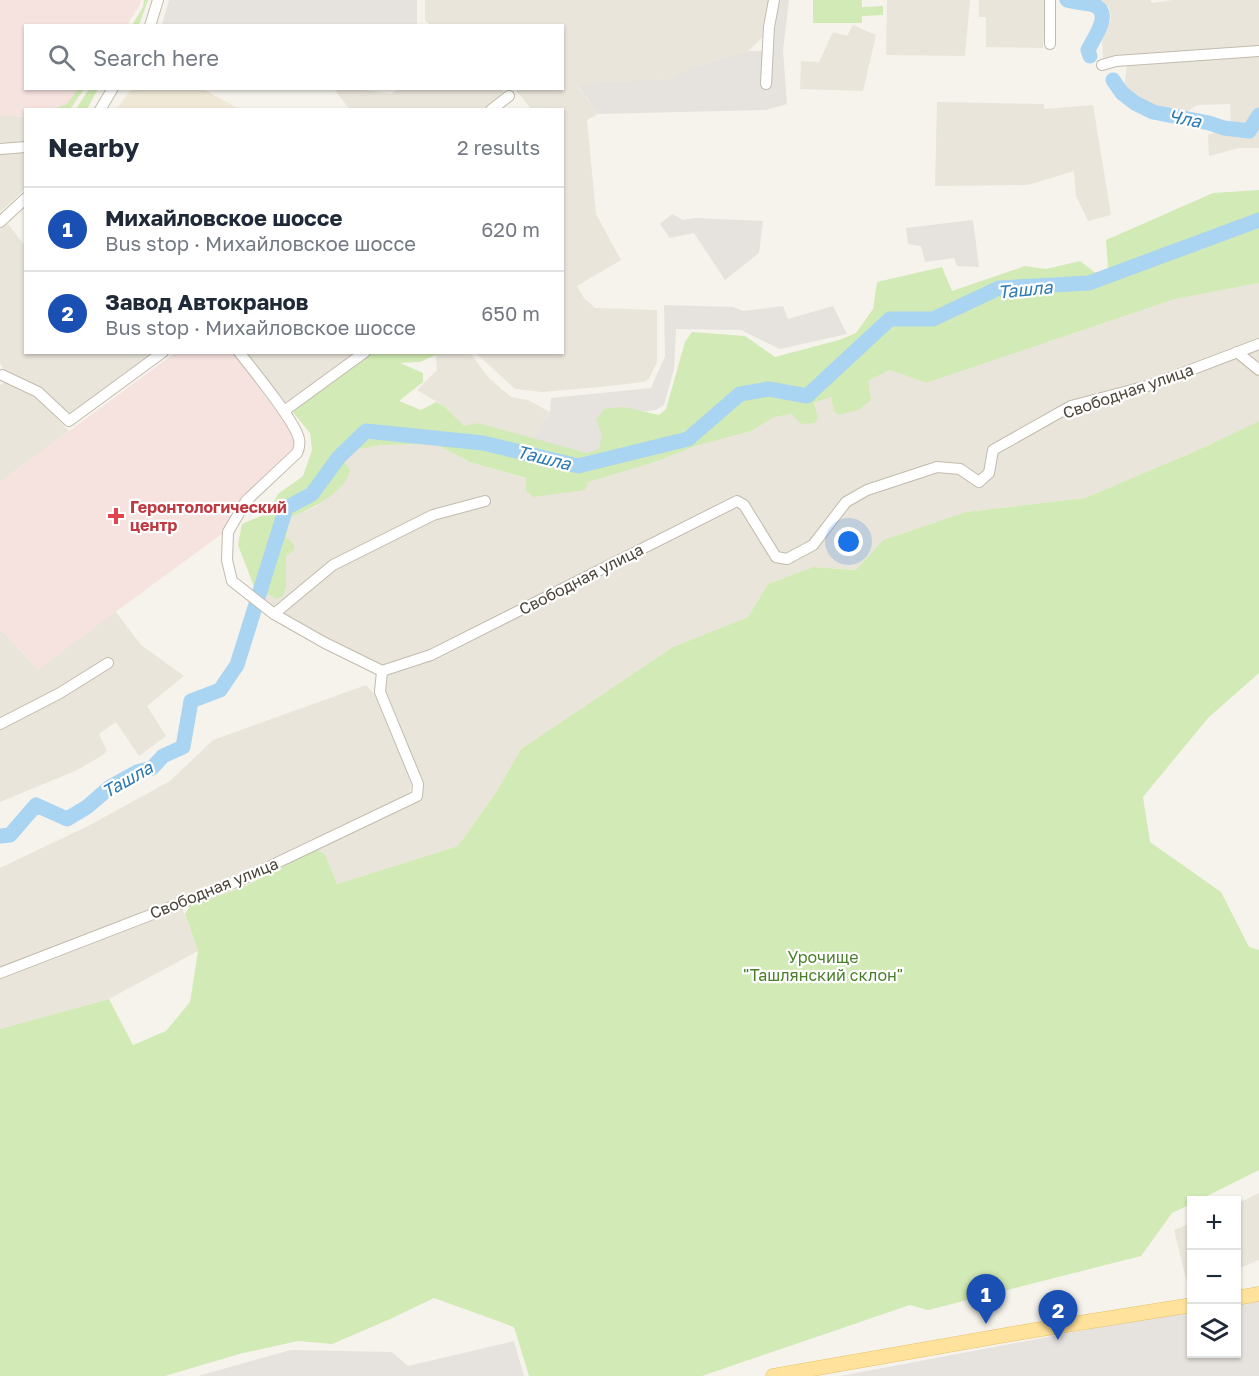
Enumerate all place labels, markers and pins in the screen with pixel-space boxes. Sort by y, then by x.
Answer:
place label: Геронтологический центр [130,497,287,535]
marker: Геронтологический центр [107,507,125,525]
pin: 1 [966,1274,1006,1324]
pin: 2 [1038,1290,1078,1340]

